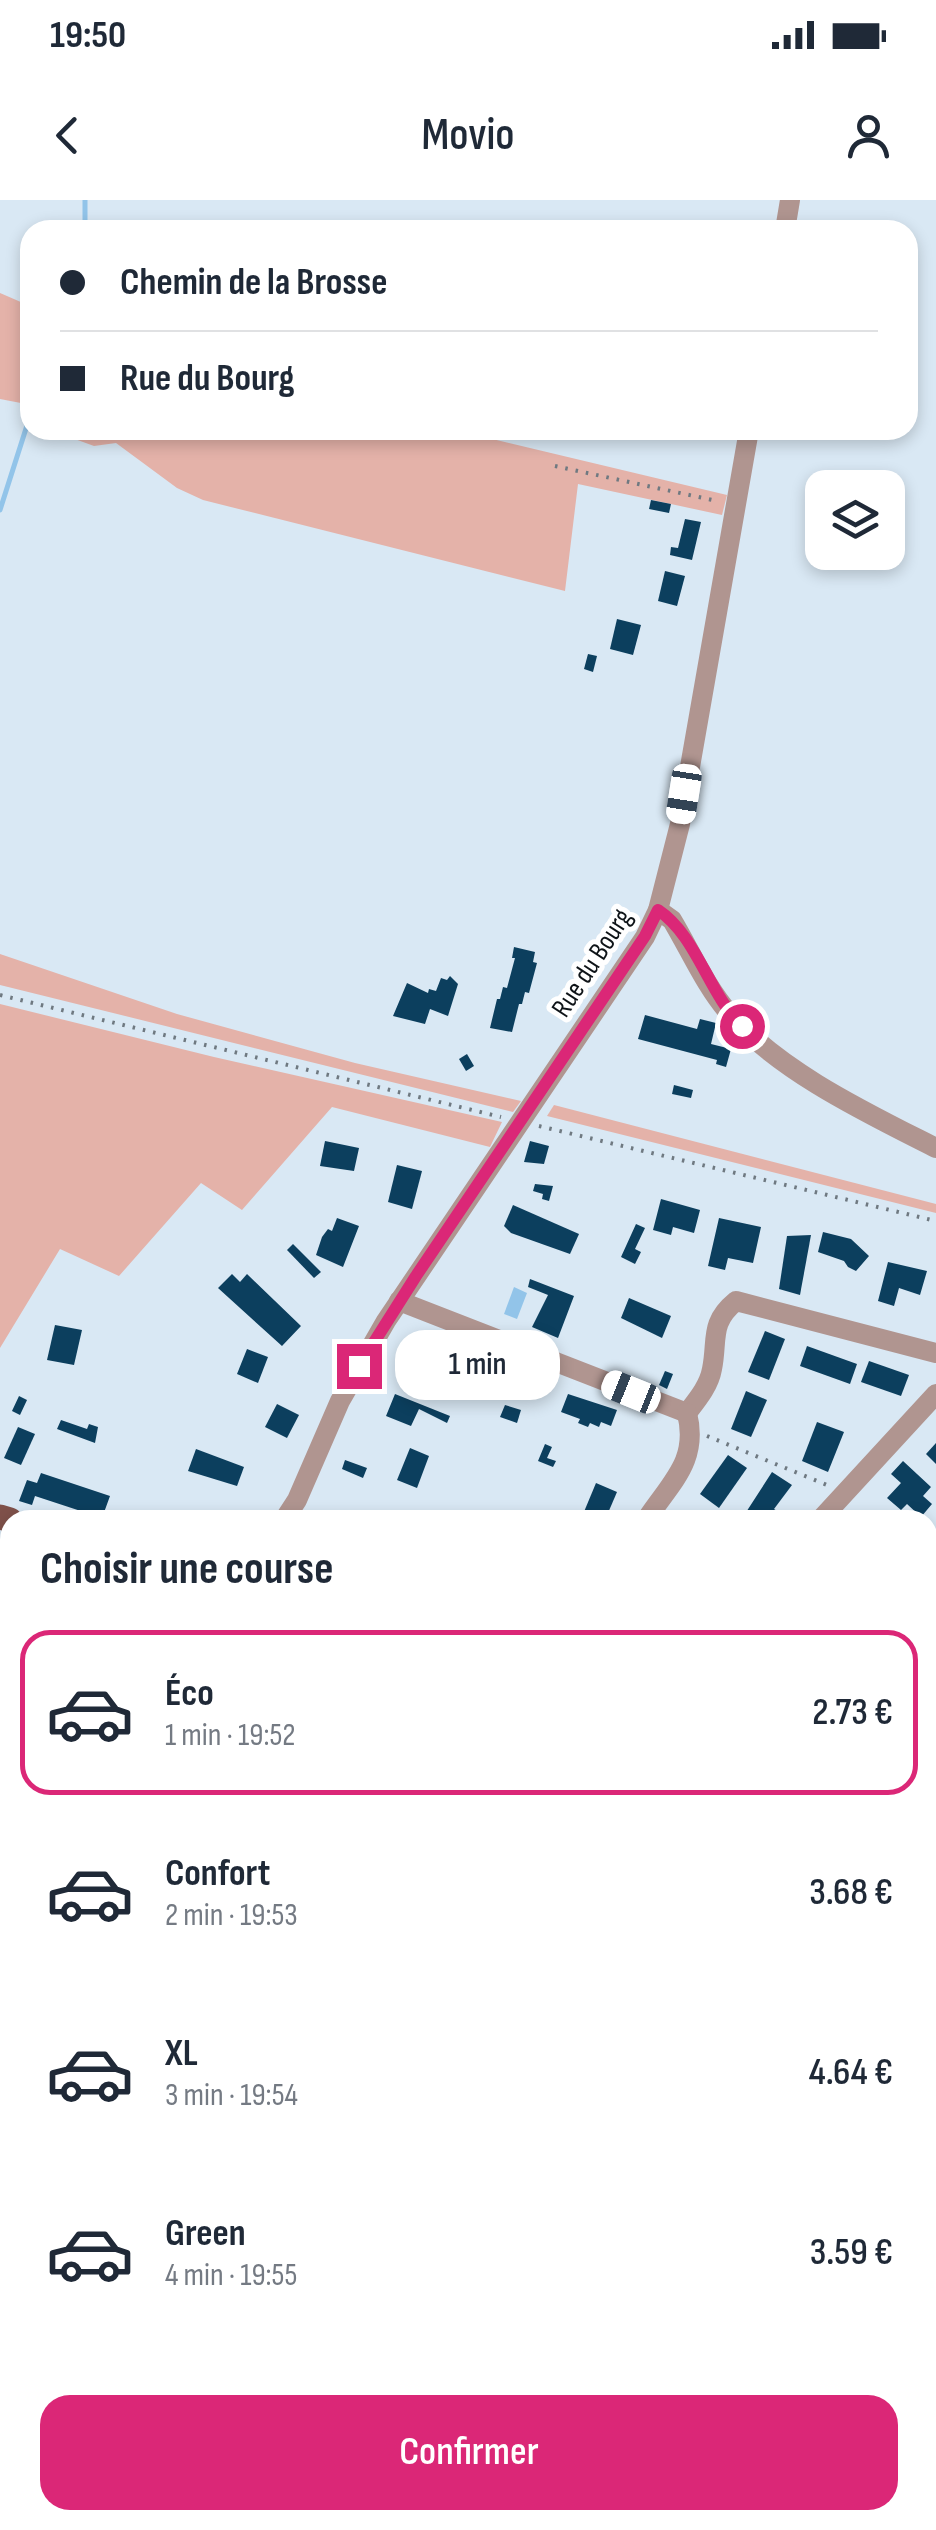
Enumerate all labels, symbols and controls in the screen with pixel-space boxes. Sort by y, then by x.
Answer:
text: 19:50 [50,13,126,58]
icon: back [40,108,95,163]
text: Movio [422,108,514,163]
icon: person [841,108,896,163]
text: Chemin de la Brosse [120,260,387,305]
text: Rue du Bourg [120,356,295,401]
map controls [805,470,905,570]
button: layers [805,470,905,570]
car [664,762,704,826]
street label: Rue du Bourg [545,903,639,1023]
route start [720,1004,765,1049]
callout: 1 min [394,1331,559,1401]
route end [337,1344,382,1389]
text: 1 min [448,1345,507,1384]
car [598,1367,664,1417]
text: Choisir une course [40,1542,333,1597]
icon: car [45,1668,135,1758]
text: Éco [165,1671,214,1716]
text: 2.73 € [812,1690,893,1735]
text: 1 min · 19:52 [165,1716,295,1755]
icon: car [45,1848,135,1938]
text: Confort [165,1851,270,1896]
text: 3.68 € [809,1870,893,1915]
text: 2 min · 19:53 [165,1896,298,1935]
icon: car [45,2028,135,2118]
text: XL [165,2031,198,2076]
text: 4.64 € [809,2050,893,2095]
text: 3 min · 19:54 [165,2076,298,2115]
icon: car [45,2208,135,2298]
text: Green [165,2211,246,2256]
text: 3.59 € [810,2230,893,2275]
text: 4 min · 19:55 [165,2256,297,2295]
button: Confirmer [40,2395,898,2510]

